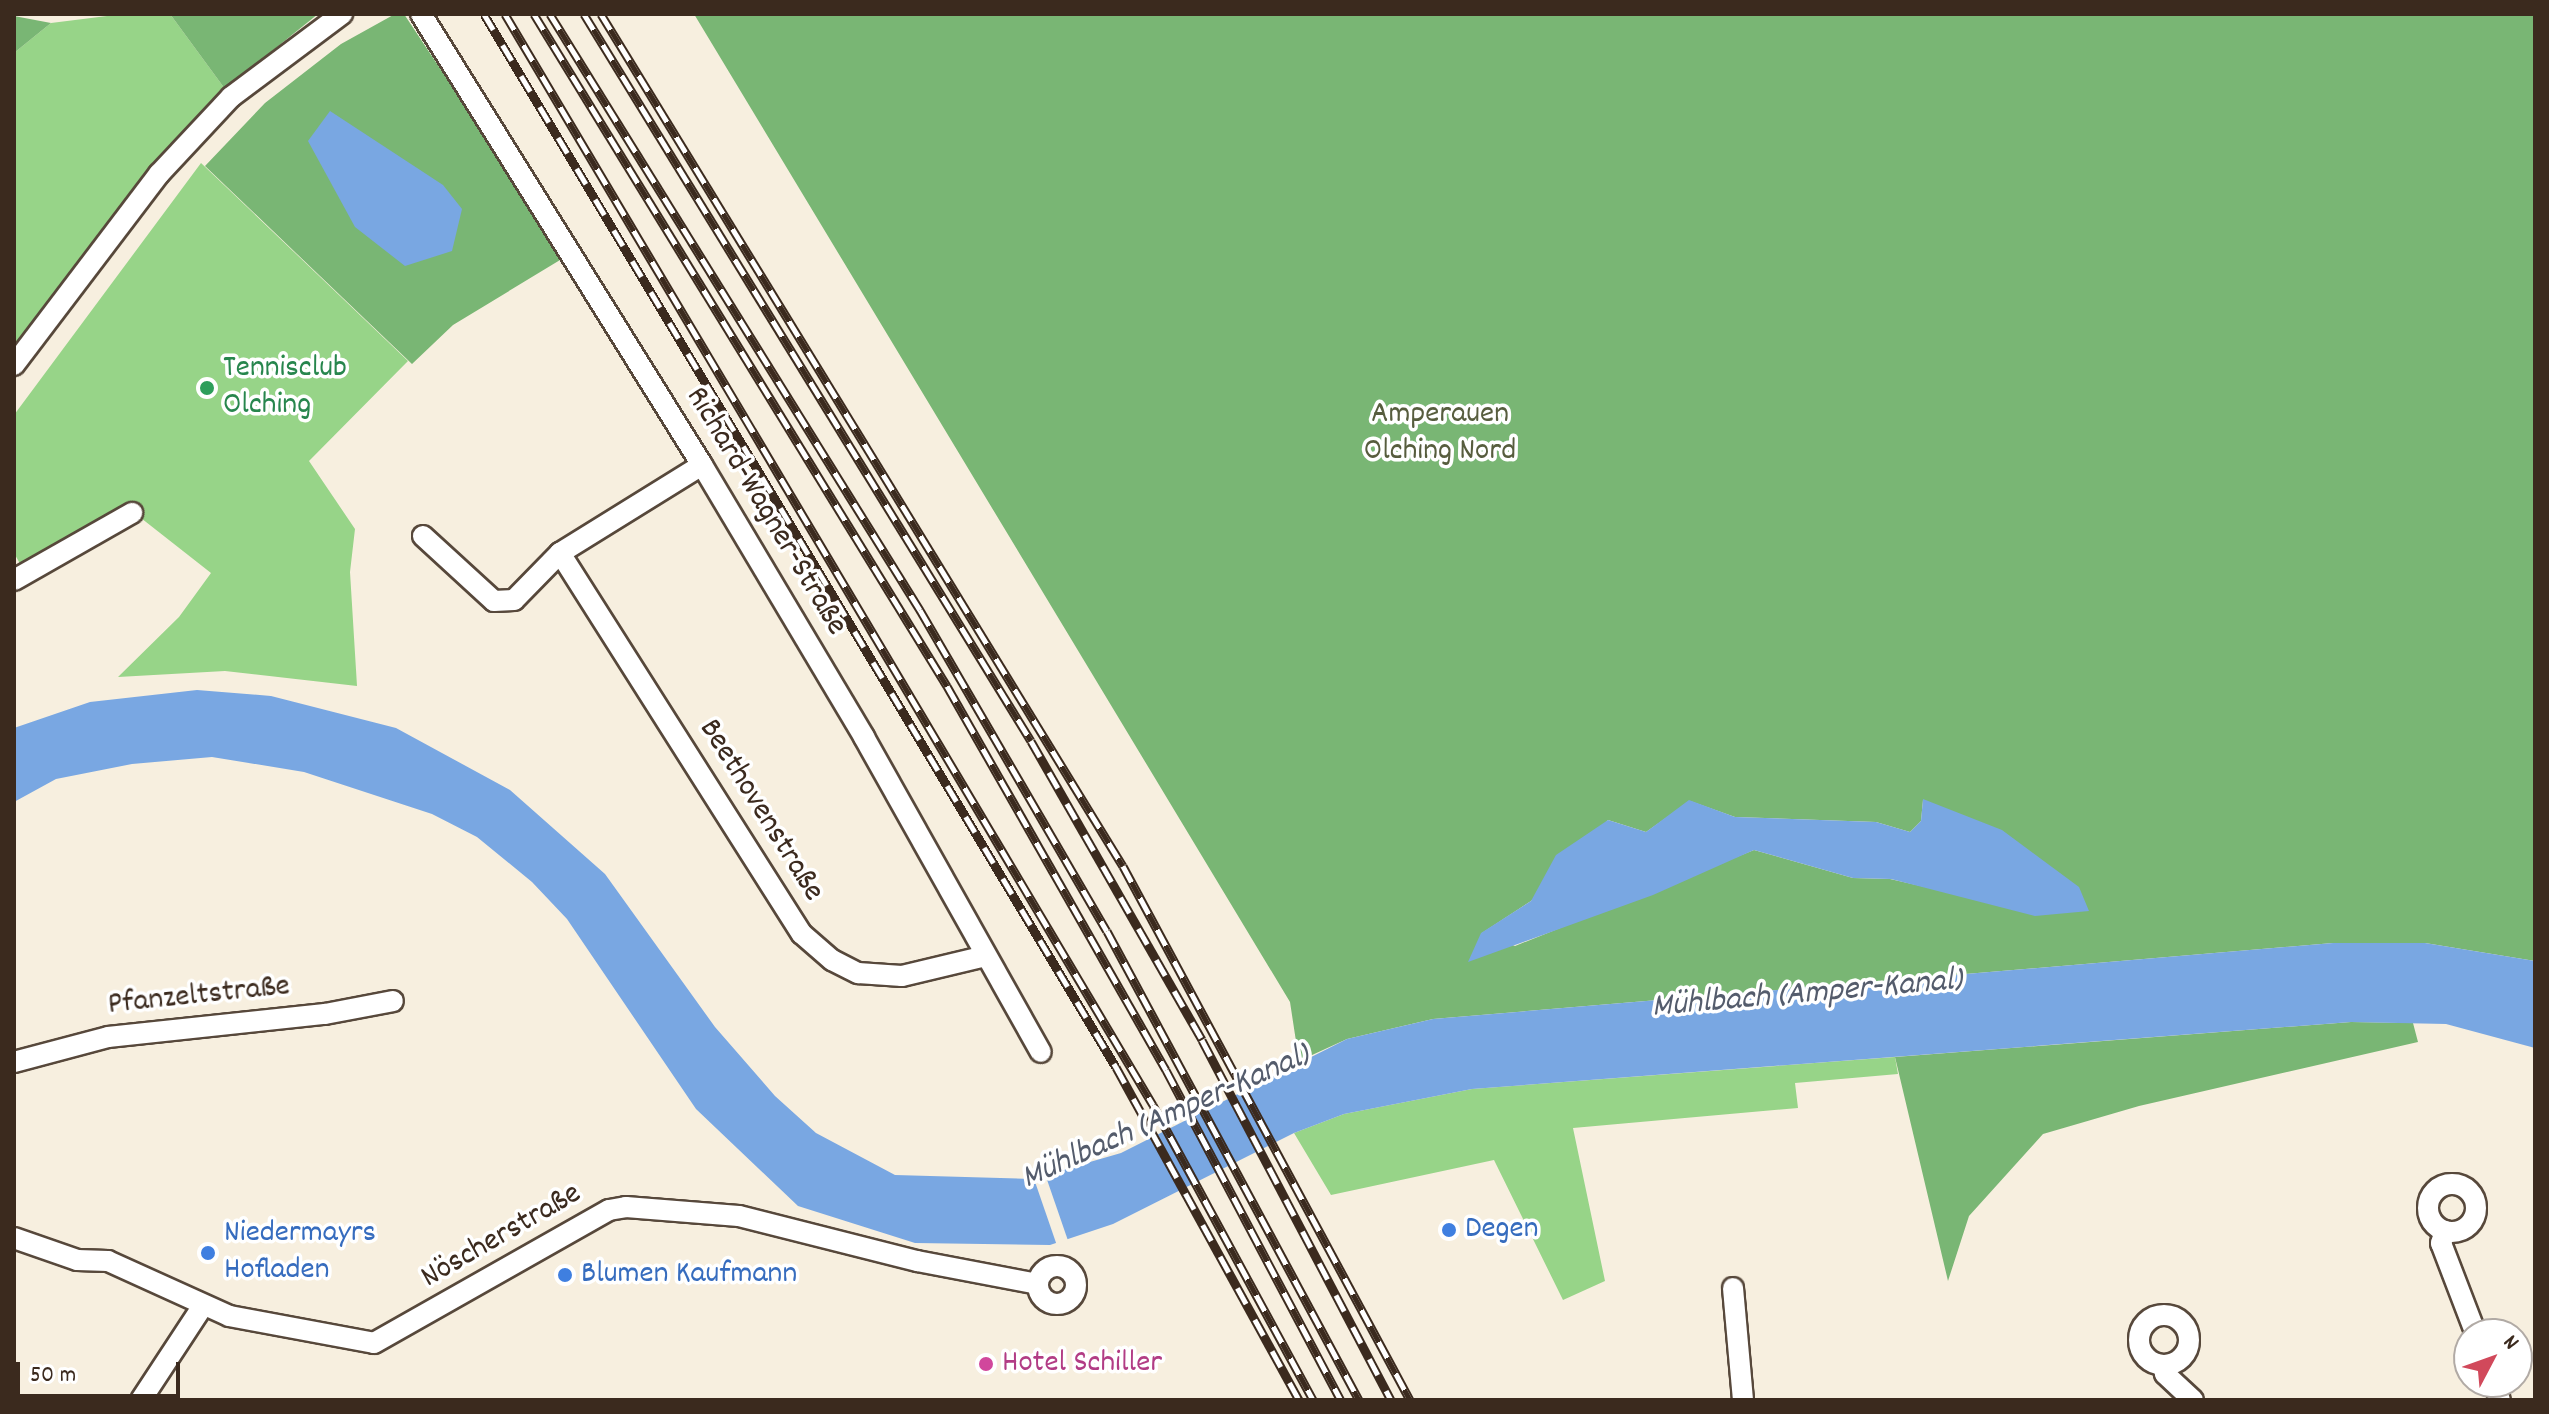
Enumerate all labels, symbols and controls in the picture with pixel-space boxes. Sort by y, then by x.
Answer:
place label: Tennisclub Olching [223,351,347,426]
marker: Tennisclub Olching [198,379,216,397]
street label: Richard-Wagner-Straße [676,381,854,643]
park label: Amperauen Olching Nord [1364,397,1516,472]
street label: Beethovenstraße [689,713,831,909]
water label: Mühlbach (Amper-Kanal) [1650,961,1964,1029]
street label: Pfanzeltstraße [106,968,292,1026]
water label: Mühlbach (Amper-Kanal) [1016,1036,1316,1200]
street label: Nöscherstraße [415,1176,589,1298]
place label: Degen [1465,1211,1538,1249]
place label: Niedermayrs Hofladen [224,1216,376,1291]
marker: Degen [1440,1221,1458,1239]
marker: Niedermayrs Hofladen [199,1244,217,1262]
place label: Blumen Kaufmann [581,1256,797,1294]
marker: Blumen Kaufmann [556,1266,574,1284]
north arrow [2453,1318,2533,1398]
text: N [2495,1329,2525,1358]
place label: Hotel Schiller [1002,1345,1162,1383]
scale bar [20,1346,184,1396]
marker: Hotel Schiller [977,1355,995,1373]
text: 50 m [30,1359,76,1393]

